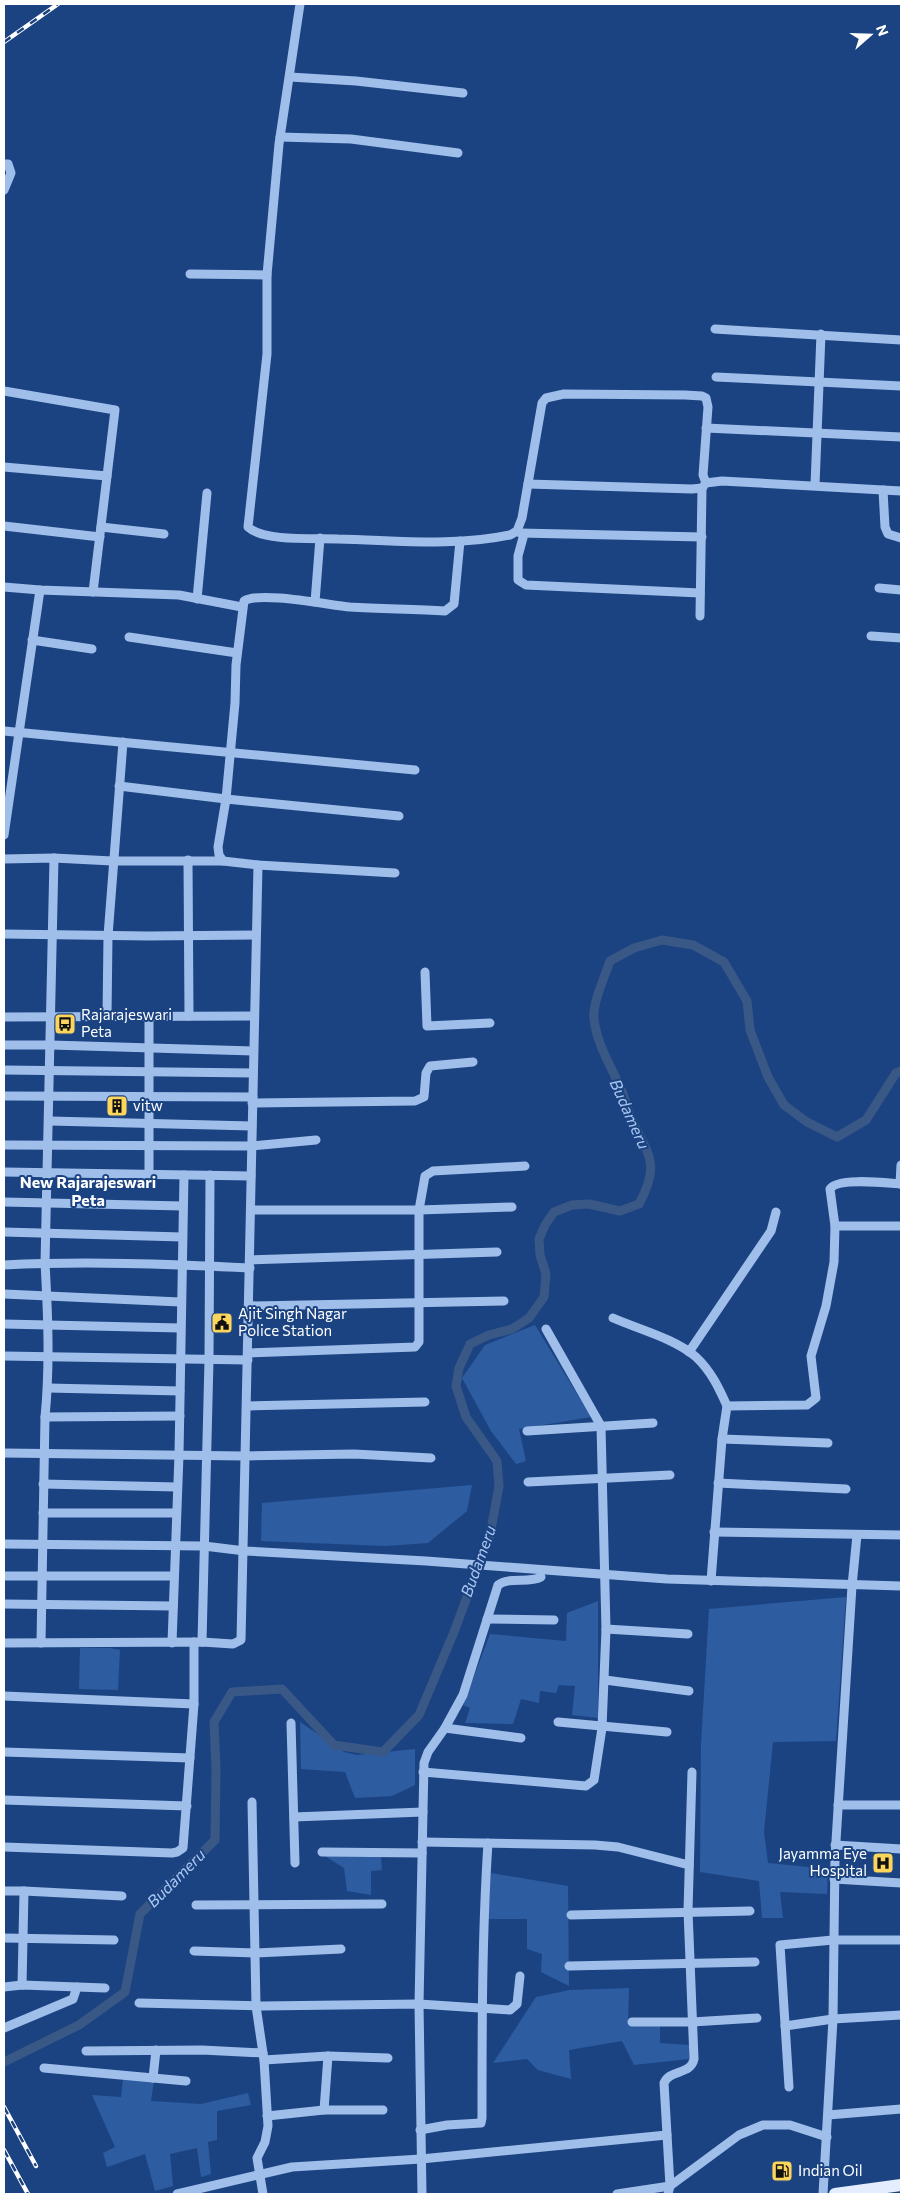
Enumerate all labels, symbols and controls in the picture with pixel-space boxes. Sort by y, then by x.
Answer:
north arrow [845,10,895,60]
text: N [873,23,892,38]
place label: Rajarajeswari Peta [81,1005,172,1040]
bus stop icon: Rajarajeswari Peta [53,1012,77,1036]
water label: Budameru [607,1076,654,1152]
building icon: vitw [105,1094,129,1118]
place label: vitw [133,1096,163,1114]
district label: New Rajarajeswari Peta [20,1172,156,1209]
place label: Ajit Singh Nagar Police Station [238,1304,347,1339]
public building icon: Ajit Singh Nagar Police Station [210,1311,234,1335]
water label: Budameru [456,1522,499,1599]
place label: Jayamma Eye Hospital [779,1844,867,1879]
water label: Budameru [143,1845,209,1911]
hospital icon: Jayamma Eye Hospital [871,1851,895,1875]
fuel station icon: Indian Oil [770,2159,794,2183]
place label: Indian Oil [798,2161,863,2179]

